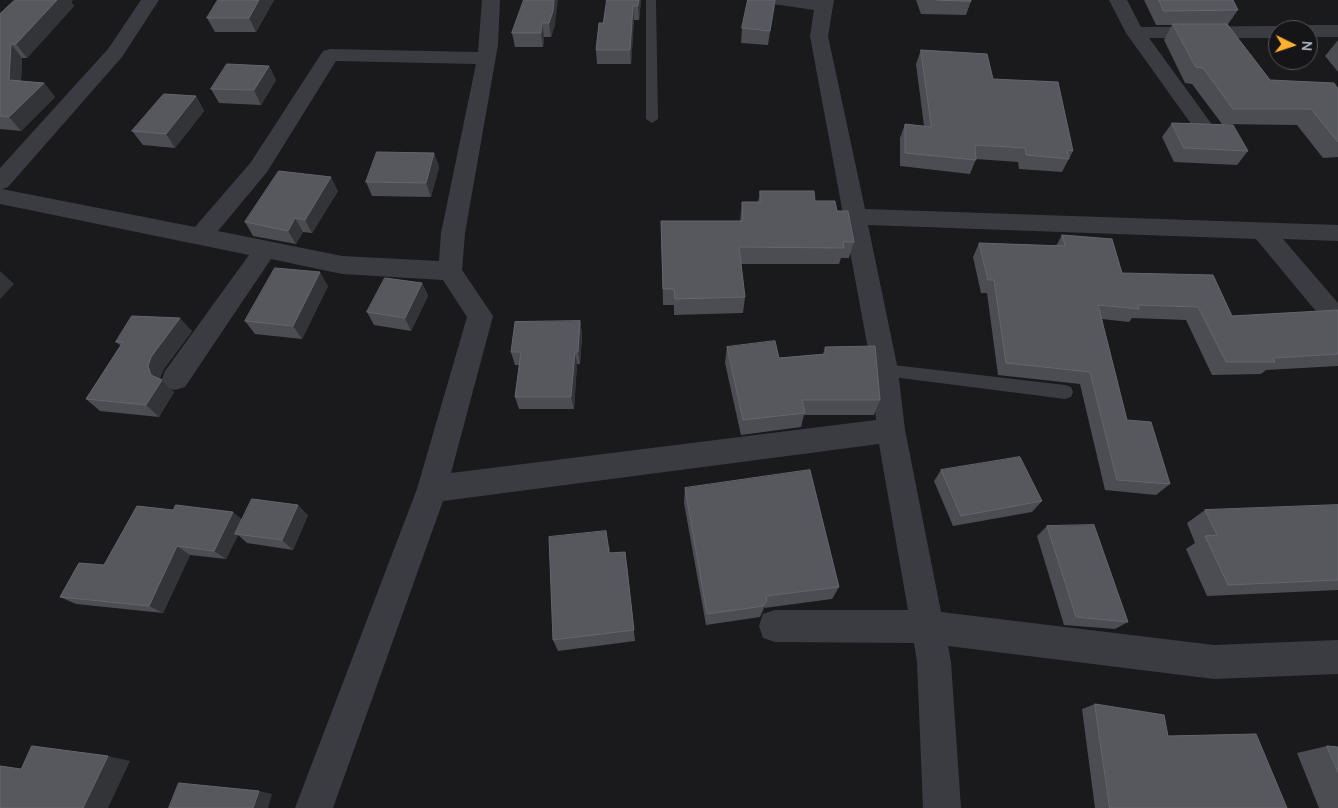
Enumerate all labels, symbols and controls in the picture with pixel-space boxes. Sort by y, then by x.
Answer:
north arrow [1268,20,1318,70]
text: N [1298,40,1317,52]

